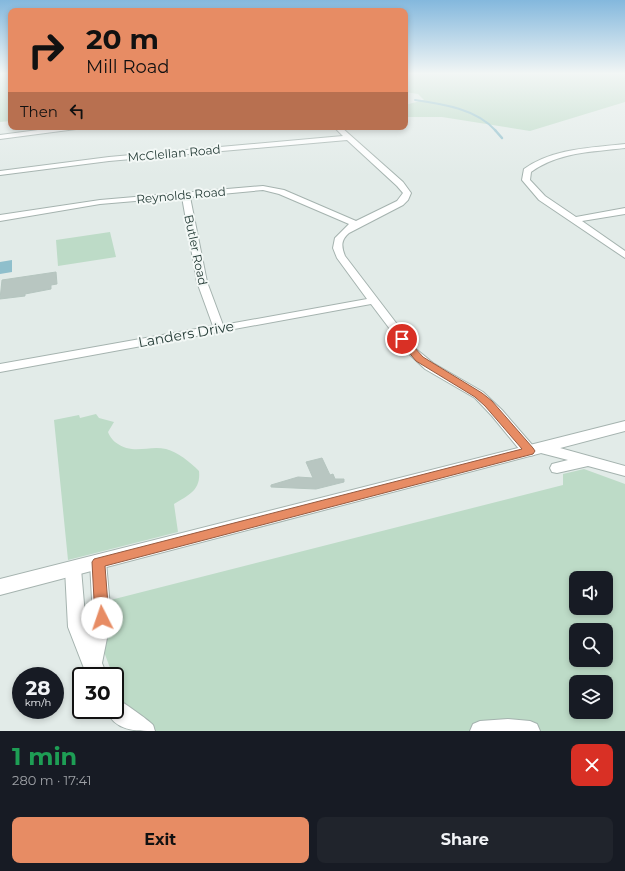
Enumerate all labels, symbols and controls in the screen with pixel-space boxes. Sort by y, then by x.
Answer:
text: 20 m [86,22,159,56]
icon: right [20,24,72,76]
text: Mill Road [86,56,170,78]
icon: left [66,100,88,122]
text: Then [20,102,58,121]
street label: McClellan Road [127,141,221,165]
street label: Reynolds Road [136,184,226,206]
street label: Butler Road [181,213,211,287]
street label: Landers Drive [137,317,235,351]
pin [385,322,419,356]
icon: arrive [391,328,413,350]
map controls [569,571,613,719]
button: sound [569,571,613,615]
position arrow [81,597,123,639]
button: search [569,623,613,667]
speed limit sign: 30 [72,667,124,719]
button: layers [569,675,613,719]
text: 28 [26,676,51,700]
text: km/h [25,696,51,709]
text: 1 min [12,742,77,771]
button: close [571,744,613,786]
text: 280 m · 17:41 [12,772,91,788]
button: Exit [12,817,309,863]
button: Share [317,817,613,863]

